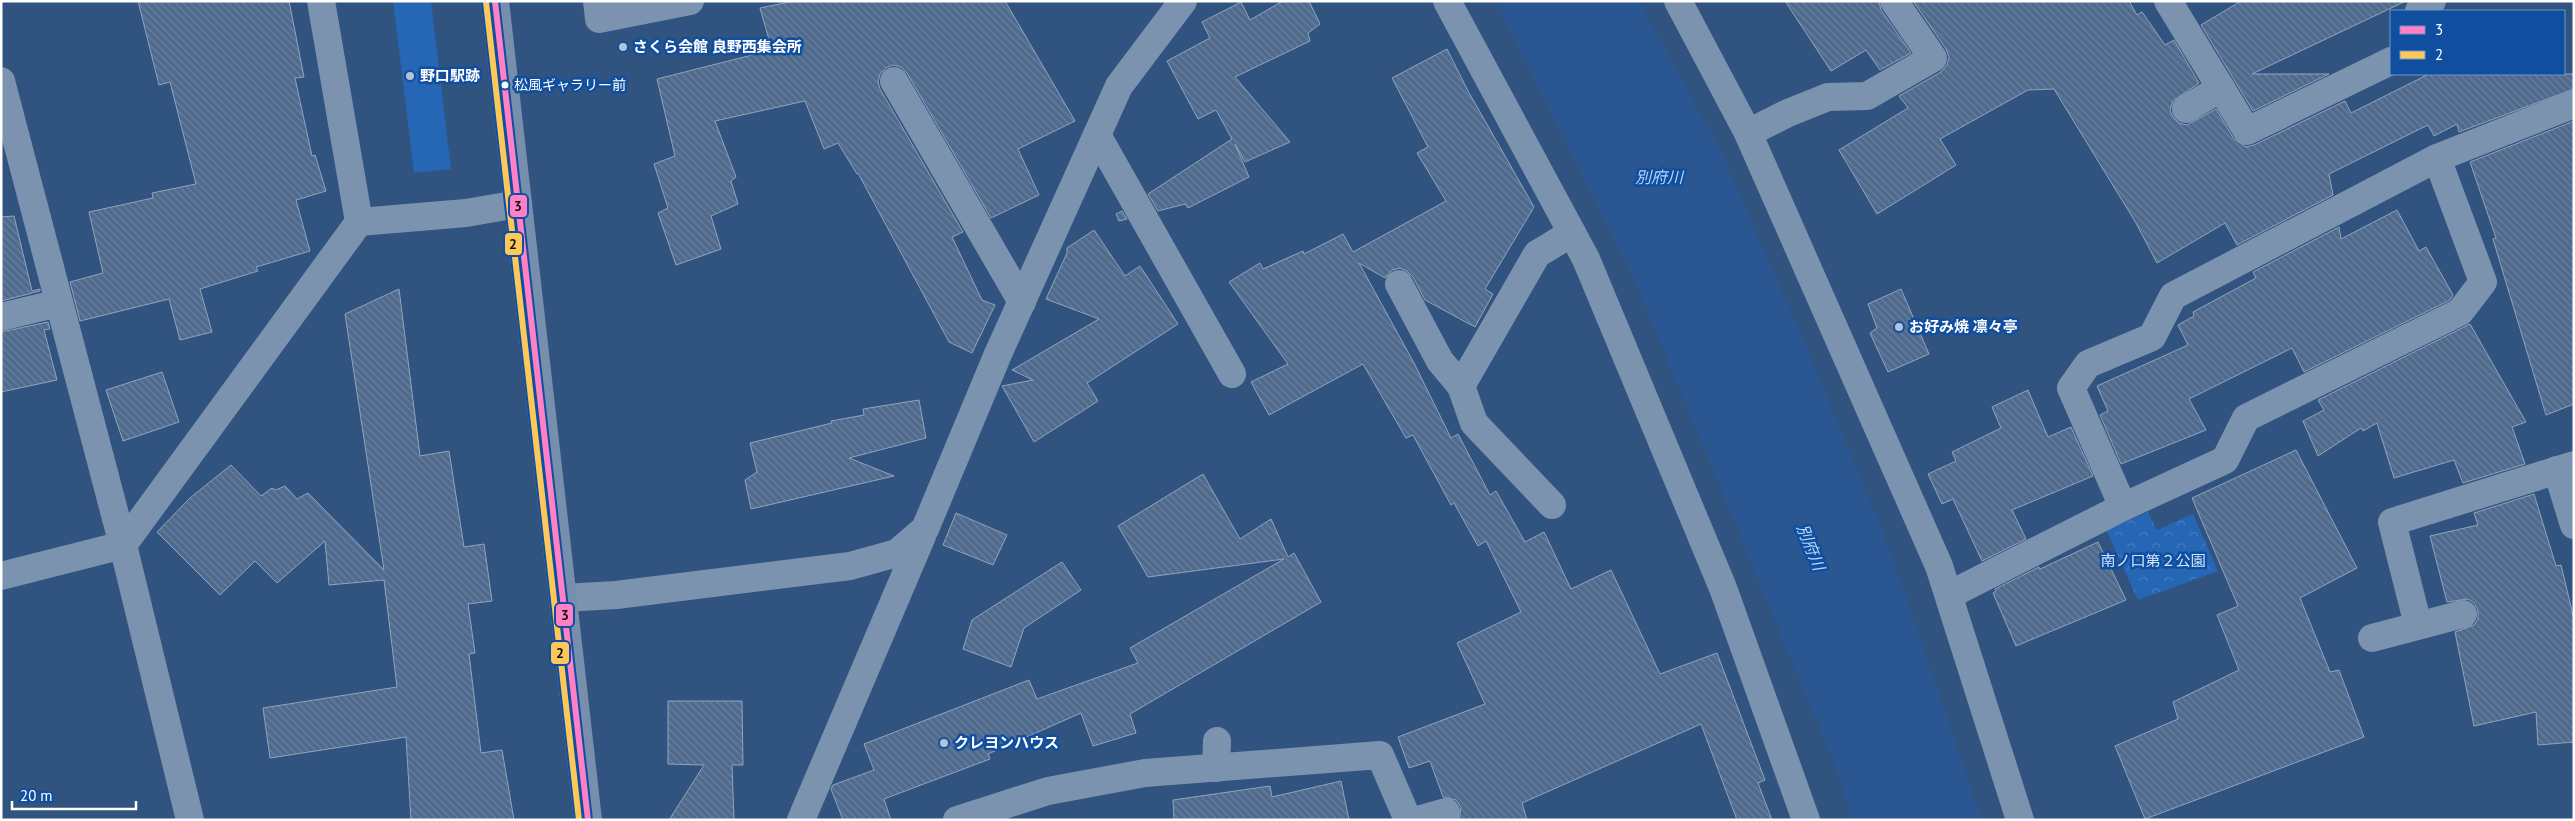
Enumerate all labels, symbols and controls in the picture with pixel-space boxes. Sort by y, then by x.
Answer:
legend [2390,10,2565,75]
text: 3 [2435,20,2443,39]
place label: さくら会館 良野西集会所 [633,37,802,56]
marker: さくら会館 良野西集会所 [617,41,629,53]
text: 2 [2435,45,2443,64]
place label: 野口駅跡 [420,66,480,85]
marker: 野口駅跡 [404,70,416,82]
place label: 松風ギャラリー前 [514,76,626,94]
marker: 松風ギャラリー前 [500,80,510,90]
water label: 別府川 [1635,167,1685,187]
line badge: 3 [509,194,528,218]
text: 3 [514,197,522,215]
line badge: 2 [504,232,523,256]
text: 2 [509,235,517,253]
place label: お好み焼 凛々亭 [1909,317,2018,336]
marker: お好み焼 凛々亭 [1893,321,1905,333]
water label: 別府川 [1793,521,1830,575]
park label: 南ノ口第２公園 [2100,551,2206,570]
line badge: 3 [555,603,574,627]
text: 3 [561,606,569,624]
line badge: 2 [550,641,570,665]
text: 2 [556,644,564,662]
place label: クレヨンハウス [954,733,1059,752]
marker: クレヨンハウス [938,737,950,749]
scale bar [12,778,136,810]
text: 20 m [20,786,53,805]

